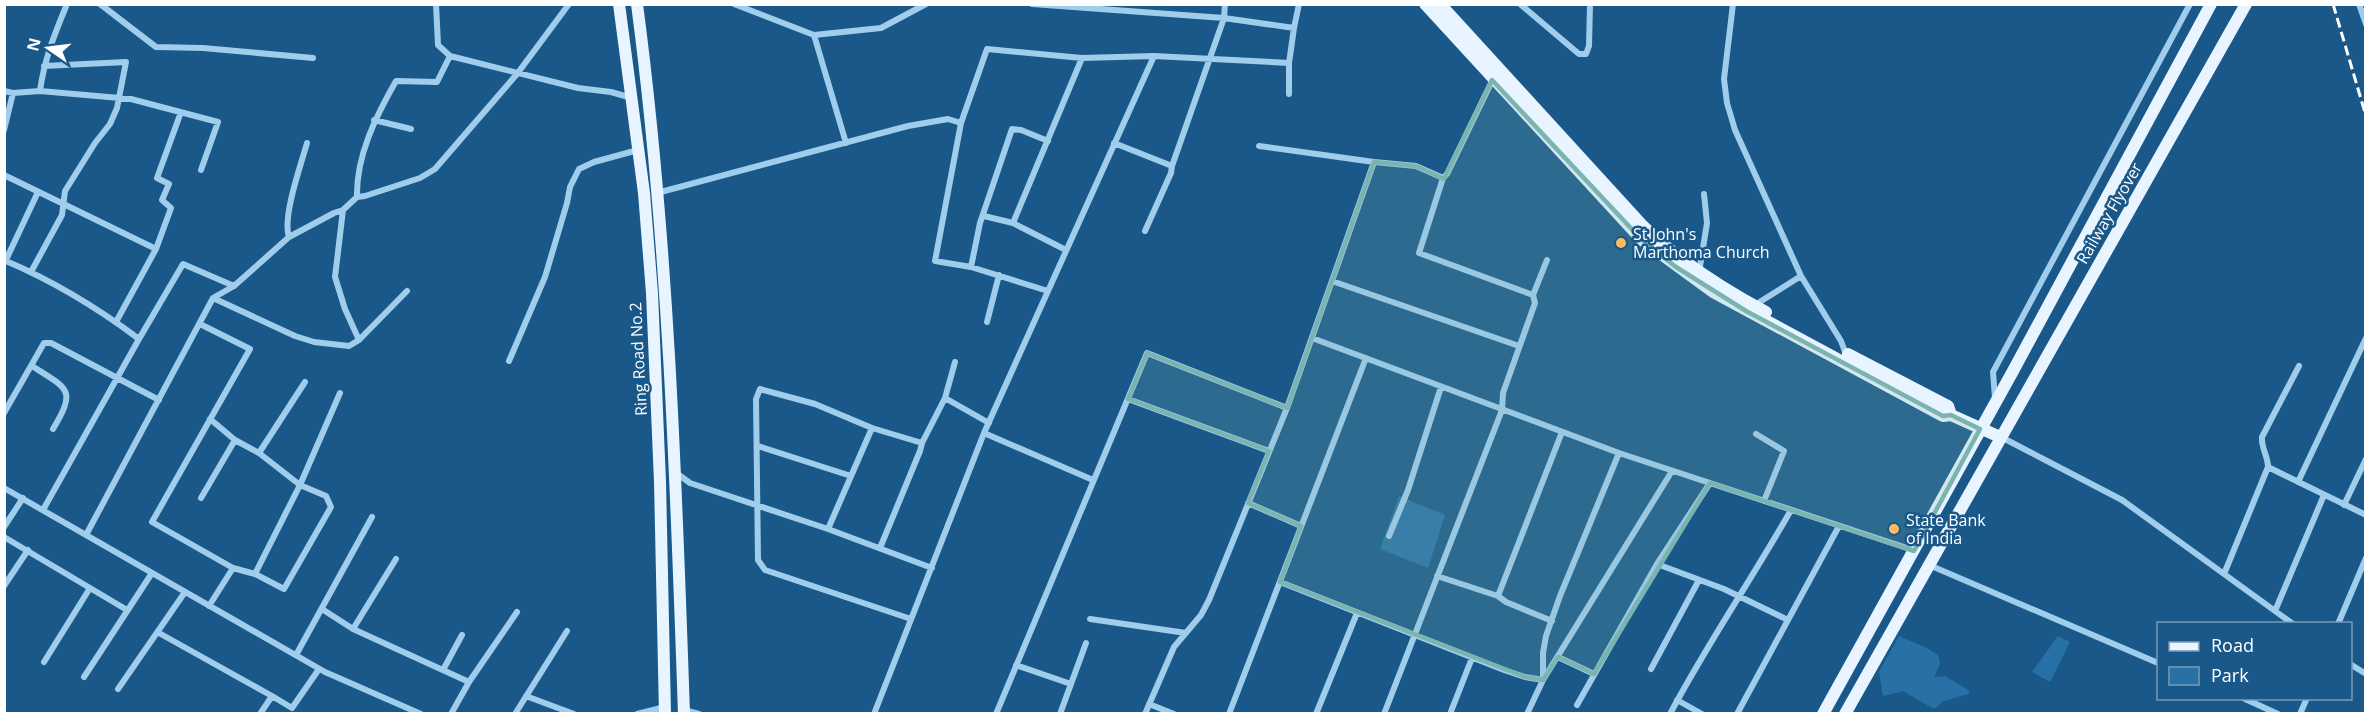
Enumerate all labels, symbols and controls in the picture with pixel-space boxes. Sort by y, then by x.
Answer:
north arrow [18,18,78,78]
text: N [21,35,46,53]
street label: Railway Flyover [2071,158,2147,268]
place label: St John's Marthoma Church [1633,223,1770,263]
marker: St John's Marthoma Church [1614,236,1628,250]
street label: Ring Road No.2 [624,302,652,416]
place label: State Bank of India [1906,509,1986,549]
marker: State Bank of India [1887,522,1901,536]
legend [2157,622,2352,700]
text: Road [2211,633,2254,657]
text: Park [2211,663,2249,687]

